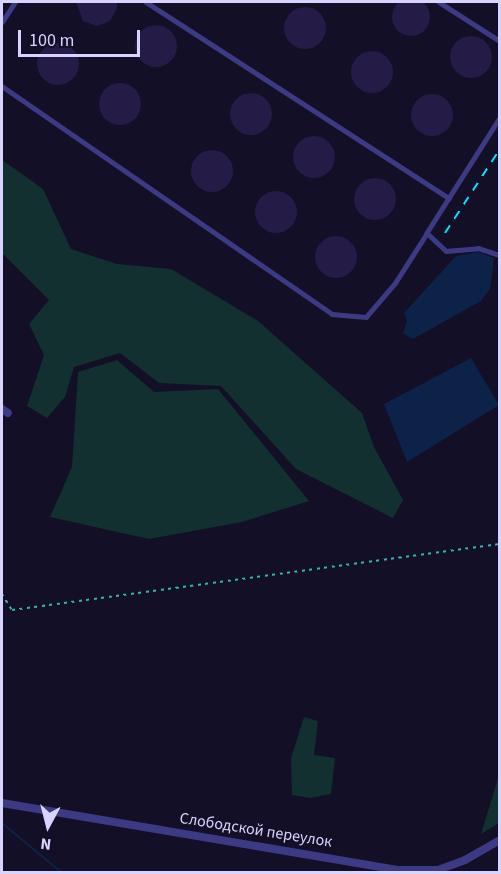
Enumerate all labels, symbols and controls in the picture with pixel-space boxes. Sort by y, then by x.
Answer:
scale bar [21,18,142,56]
text: 100 m [29,28,74,53]
north arrow [18,796,78,856]
street label: Слободской переулок [178,808,334,852]
text: N [39,832,52,855]

